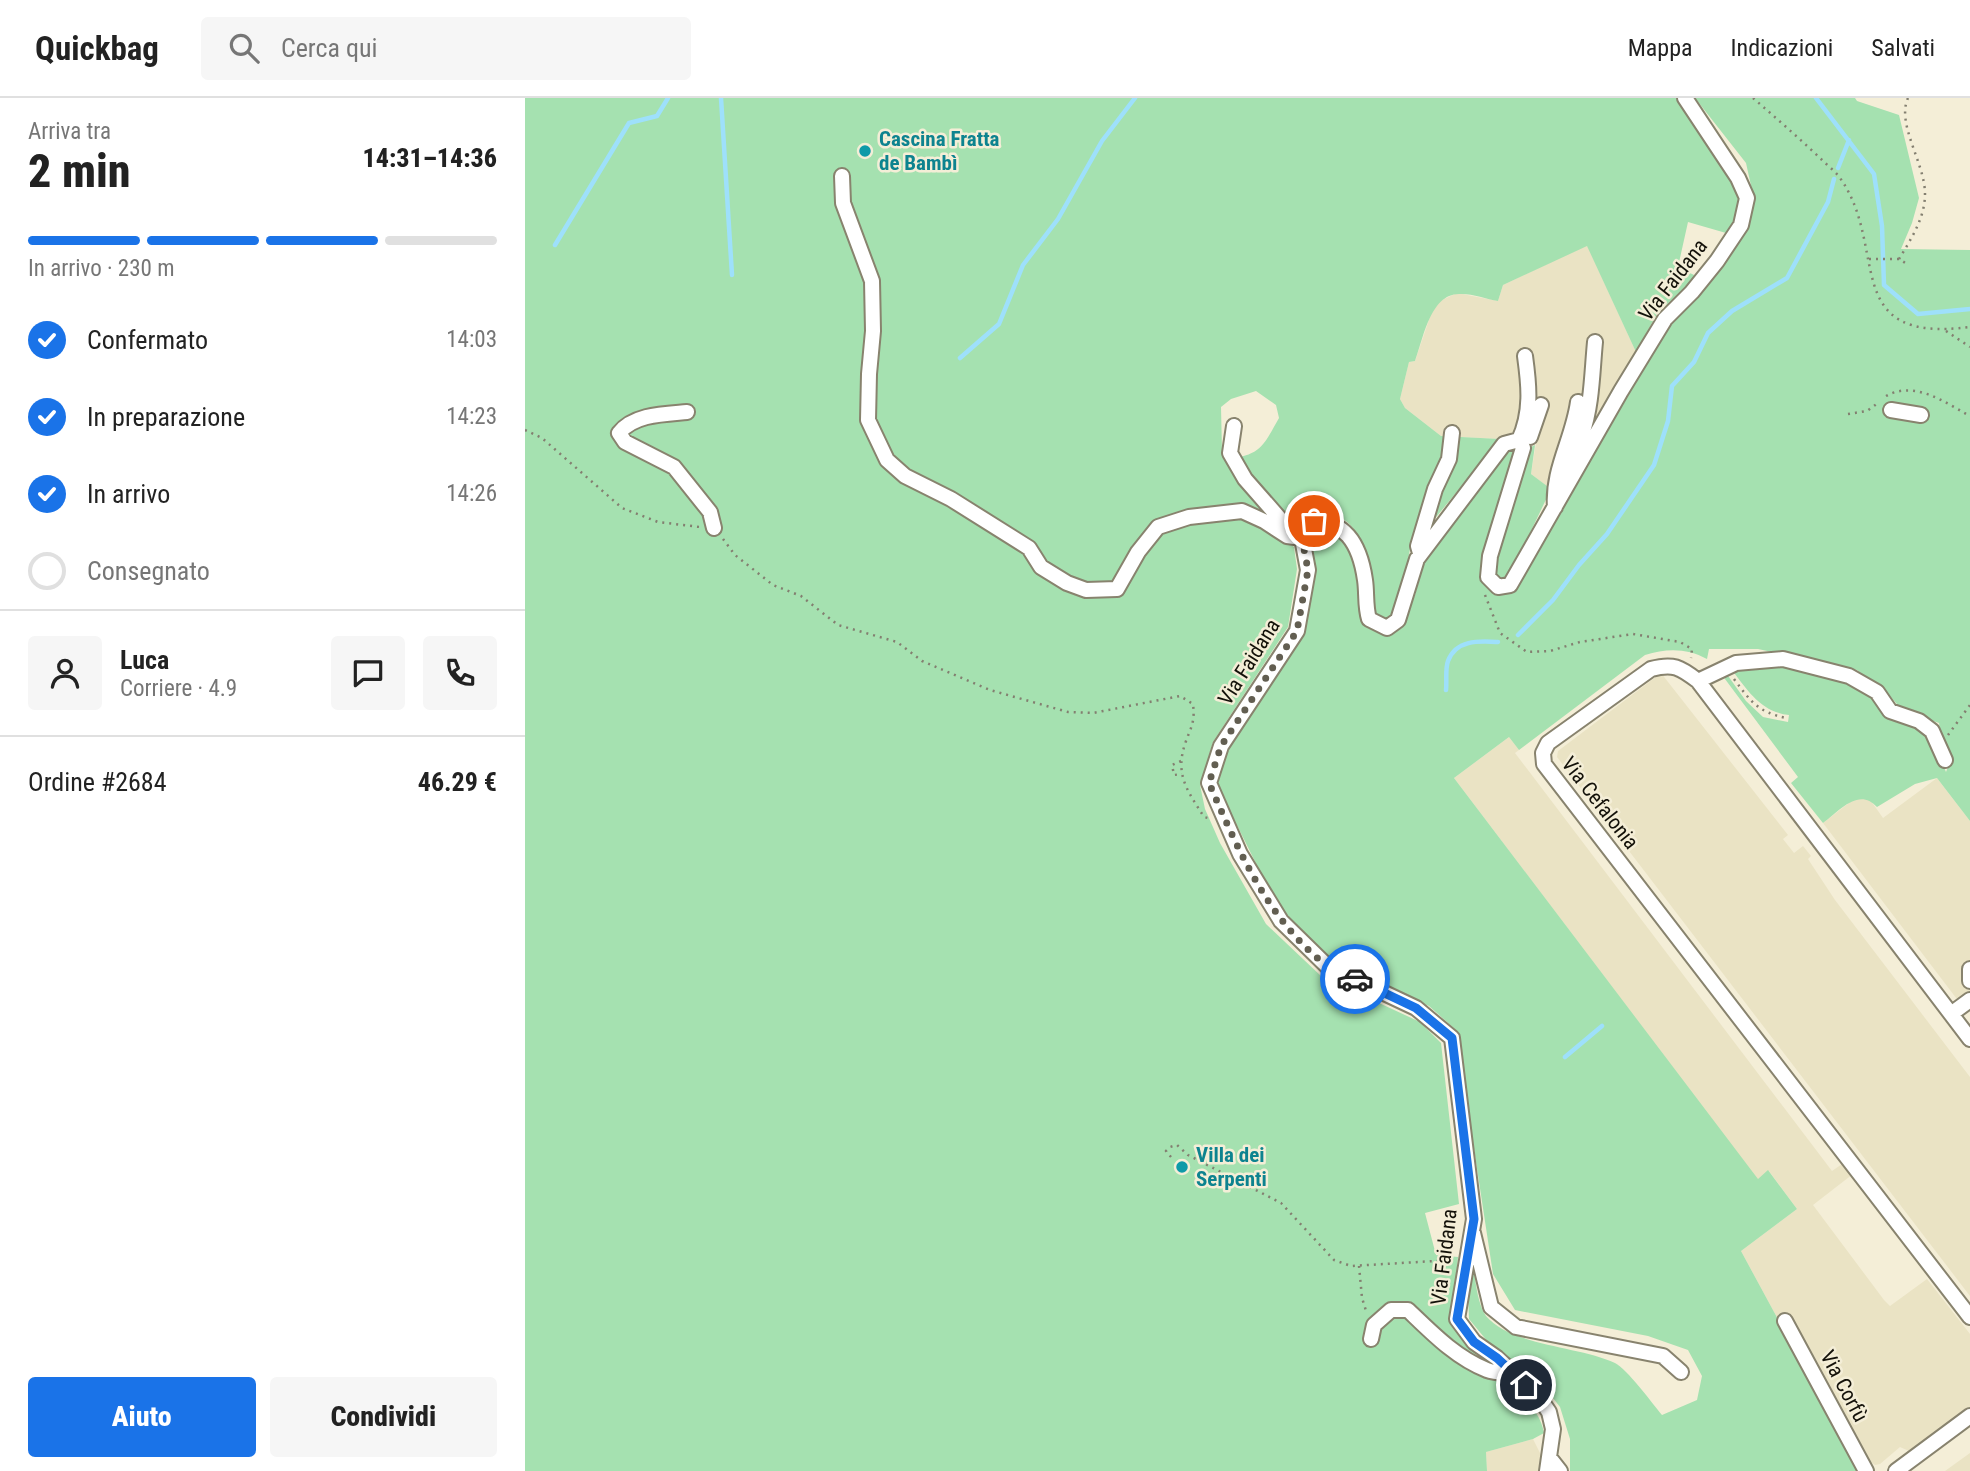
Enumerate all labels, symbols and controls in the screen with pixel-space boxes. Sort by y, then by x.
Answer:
search box [201,17,691,80]
text: Quickbag [35,29,159,68]
icon: search [225,29,263,67]
text: Cerca qui [281,33,378,63]
text: Mappa [1628,34,1693,62]
text: Indicazioni [1731,34,1833,62]
text: Salvati [1871,34,1935,62]
text: Arriva tra [28,118,111,145]
place label: Cascina Fratta de Bambì [879,127,1000,175]
text: 14:31–14:36 [363,143,497,173]
marker: Cascina Fratta de Bambì [857,143,873,159]
text: 2 min [28,144,131,198]
street label: Via Faidana [1634,234,1712,326]
text: In arrivo · 230 m [28,255,175,282]
icon: check [28,321,66,359]
text: Confermato [87,325,208,355]
text: 14:03 [446,326,497,353]
icon: check [28,398,66,436]
text: In preparazione [87,402,245,432]
text: 14:23 [446,403,497,430]
icon: check [28,475,66,513]
text: In arrivo [87,479,170,509]
text: 14:26 [446,480,497,507]
pin [1284,491,1344,551]
icon: bag [1295,502,1333,540]
text: Consegnato [87,556,210,586]
street label: Via Faidana [1213,615,1285,709]
button: person [28,636,102,710]
button: chat [331,636,405,710]
button: phone [423,636,497,710]
text: Luca [120,645,169,675]
text: Corriere · 4.9 [120,675,237,702]
street label: Via Cefalonia [1557,752,1643,854]
text: Ordine #2684 [28,767,167,797]
text: 46.29 € [418,767,497,797]
courier [1320,944,1390,1014]
icon: car [1336,960,1374,998]
place label: Villa dei Serpenti [1196,1143,1267,1191]
marker: Villa dei Serpenti [1174,1159,1190,1175]
street label: Via Faidana [1426,1207,1462,1307]
street label: Via Corfù [1815,1346,1873,1426]
pin [1496,1355,1556,1415]
icon: home [1507,1366,1545,1404]
button: Aiuto [28,1377,256,1457]
button: Condividi [270,1377,497,1457]

